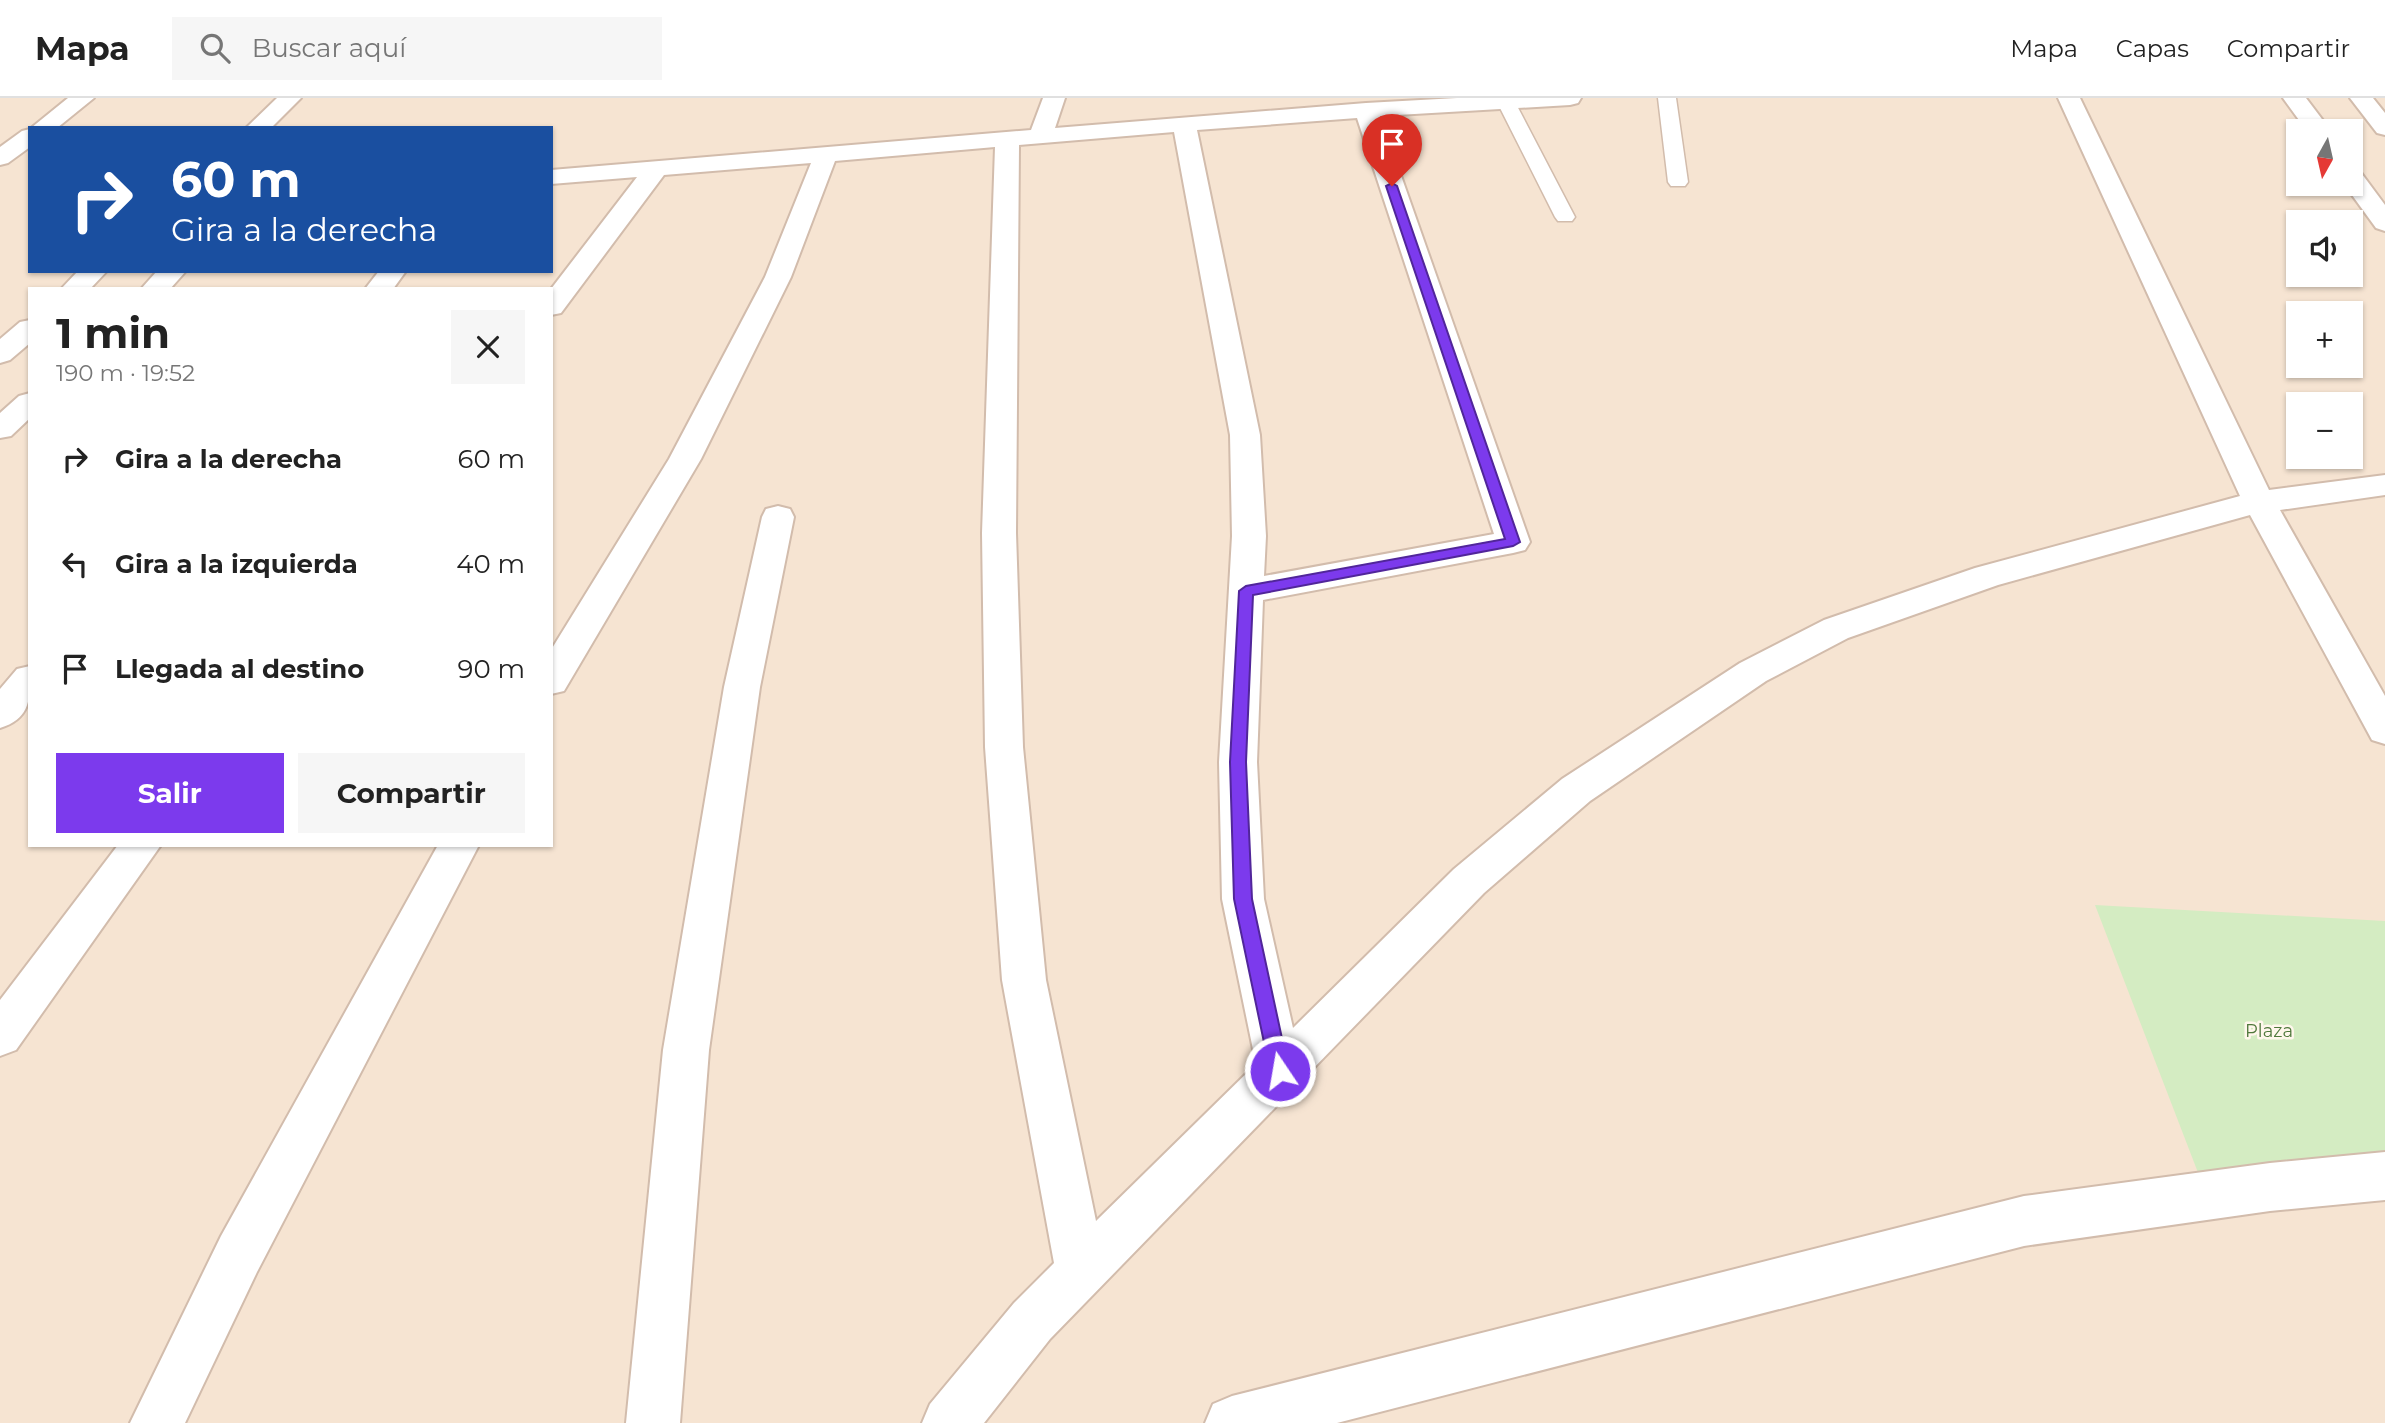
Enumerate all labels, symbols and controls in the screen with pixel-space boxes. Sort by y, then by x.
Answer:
search box [172,17,662,80]
text: Mapa [35,28,130,68]
icon: search [196,29,234,67]
text: Buscar aquí [252,32,406,64]
text: Mapa [2010,34,2078,63]
text: Capas [2116,34,2189,63]
text: Compartir [2227,34,2350,63]
pin [1362,114,1422,186]
north arrow [2286,119,2362,196]
map controls [2286,119,2363,469]
icon: arrive [1373,125,1411,163]
text: 60 m [171,150,301,209]
icon: right [56,154,147,245]
text: Gira a la derecha [171,210,437,249]
button: sound [2286,210,2363,287]
button: + [2286,301,2363,378]
text: 1 min [56,307,170,359]
button: close [451,310,525,384]
text: 190 m · 19:52 [56,359,195,387]
button: − [2286,392,2363,469]
icon: right [56,440,94,478]
text: Gira a la derecha [115,443,342,475]
text: 60 m [458,443,525,475]
icon: left [56,545,94,583]
text: Gira a la izquierda [115,548,358,580]
text: 40 m [456,548,525,580]
icon: arrive [56,650,94,688]
text: Llegada al destino [115,653,364,685]
text: 90 m [458,653,525,685]
button: Salir [56,753,284,833]
button: Compartir [298,753,525,833]
park label: Plaza [2245,1020,2293,1042]
position arrow [1243,1034,1317,1108]

